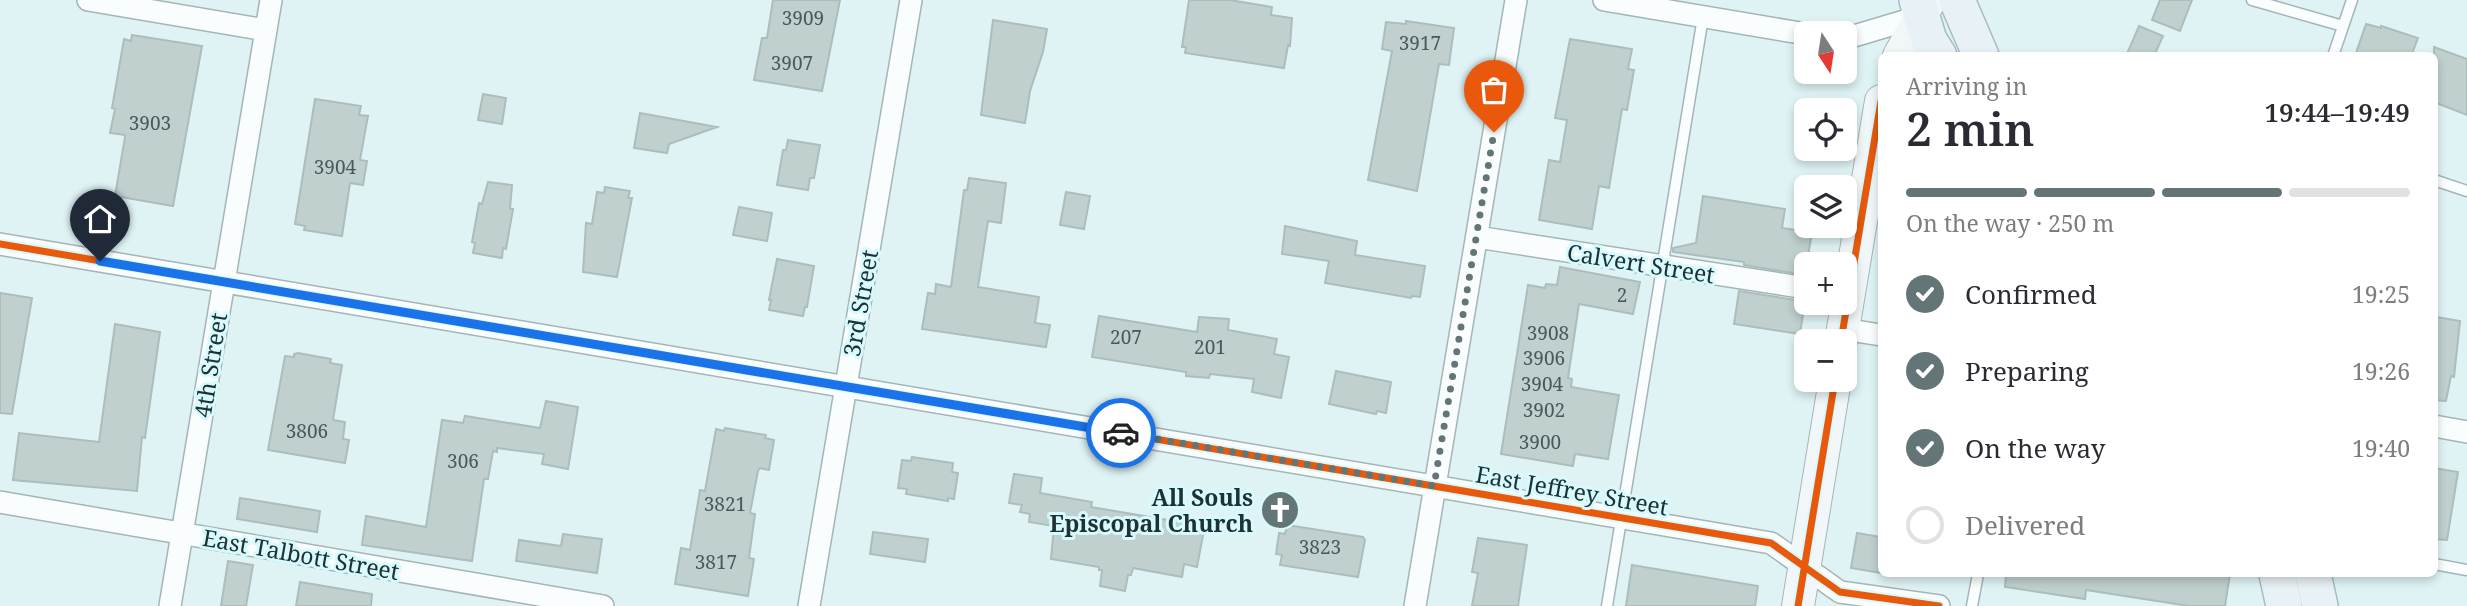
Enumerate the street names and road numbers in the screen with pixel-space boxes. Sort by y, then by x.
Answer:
street label: Calvert Street [1565,236,1717,290]
street label: 3rd Street [835,247,885,359]
street label: 4th Street [186,310,234,420]
street label: East Jeffrey Street [1473,457,1671,523]
street label: East Talbott Street [200,521,402,587]

